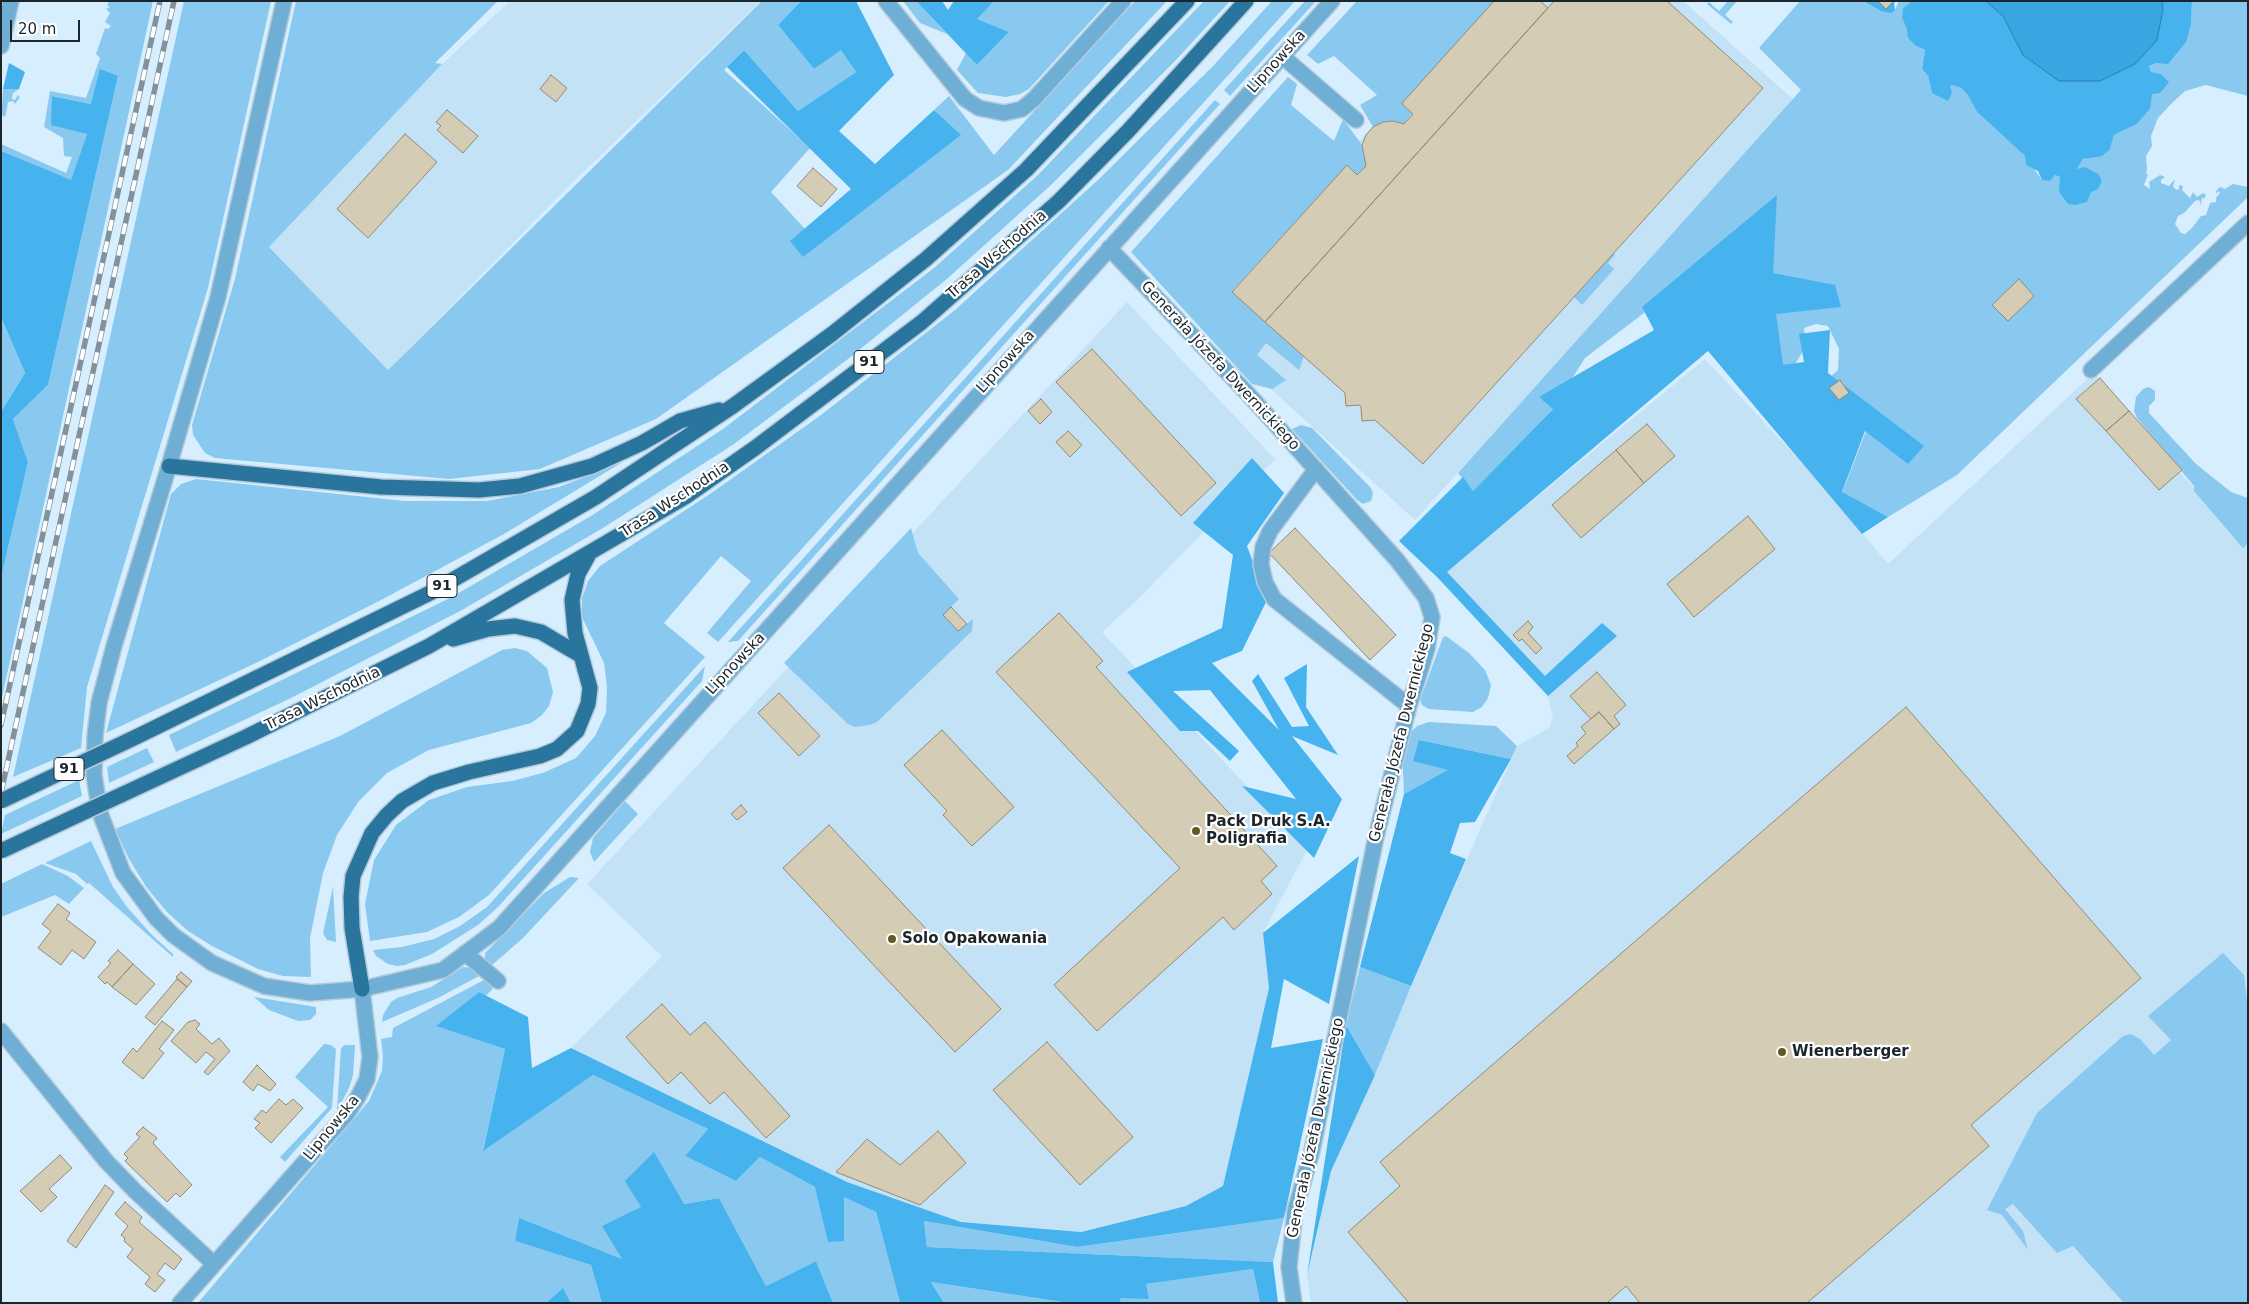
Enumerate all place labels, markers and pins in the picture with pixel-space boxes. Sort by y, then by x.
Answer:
place label: Pack Druk S.A. Poligrafia [1206,813,1331,848]
marker: Pack Druk S.A. Poligrafia [1190,825,1202,837]
place label: Solo Opakowania [902,930,1047,948]
marker: Solo Opakowania [886,933,898,945]
place label: Wienerberger [1792,1043,1909,1061]
marker: Wienerberger [1776,1046,1788,1058]

